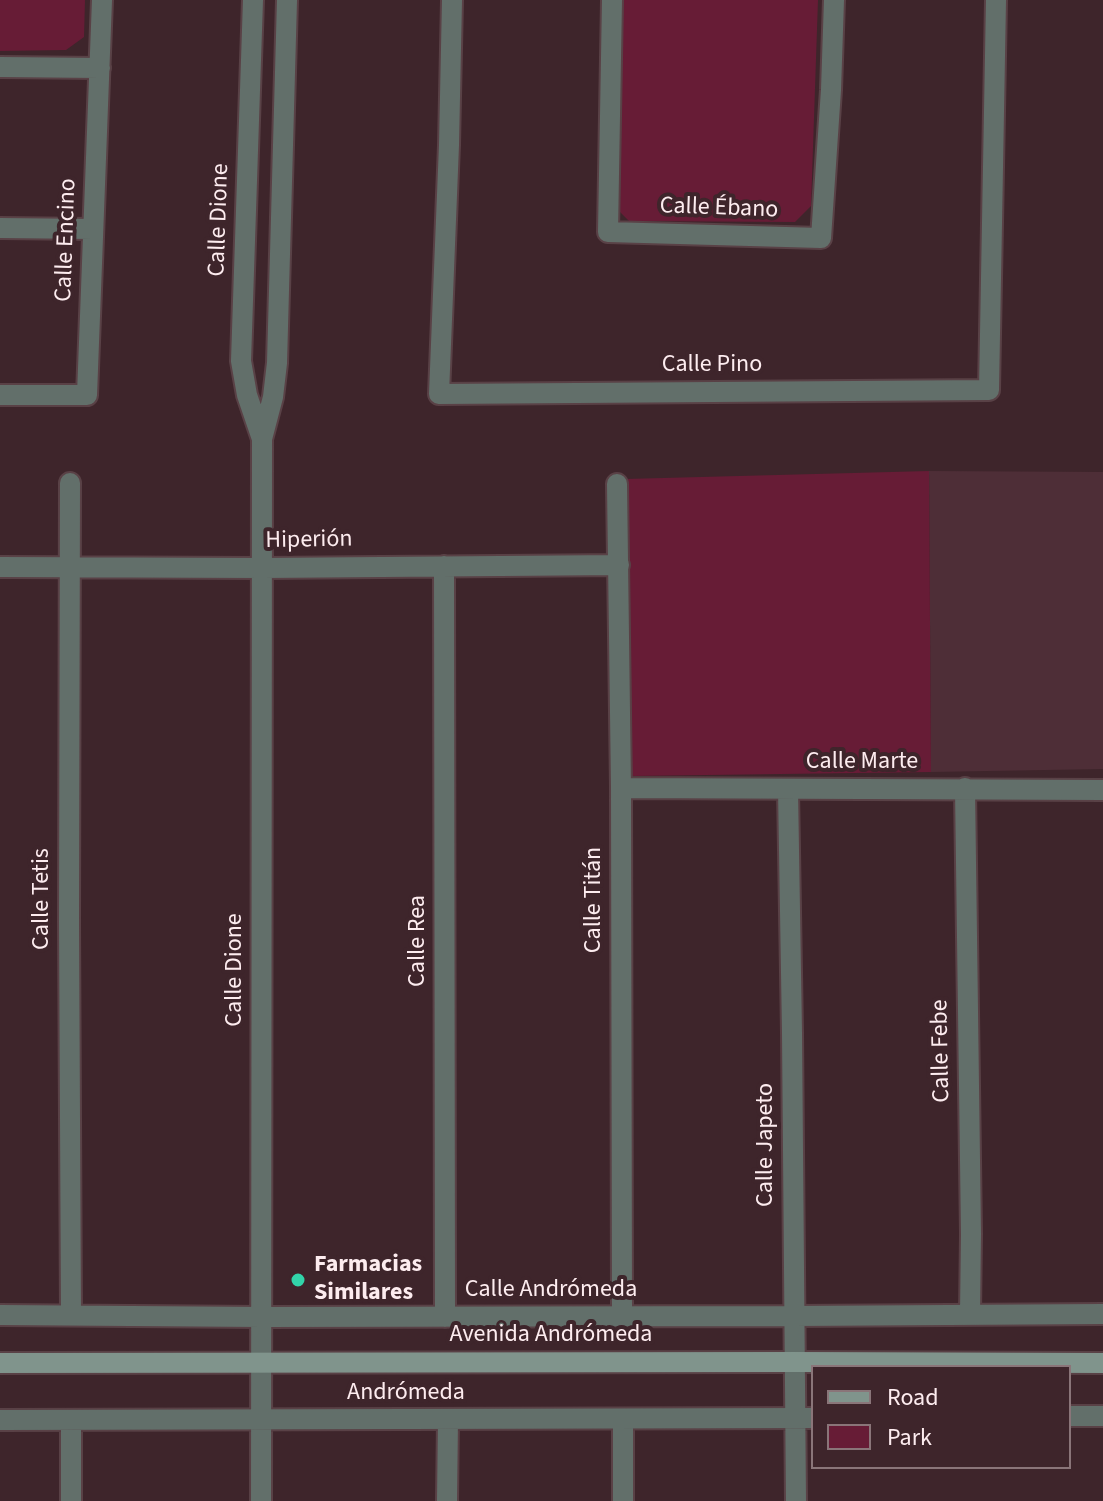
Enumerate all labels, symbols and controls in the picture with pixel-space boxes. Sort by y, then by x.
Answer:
street label: Calle Dione [204,163,236,277]
street label: Calle Encino [50,178,84,302]
street label: Calle Ébano [659,193,779,225]
street label: Calle Pino [662,352,762,380]
street label: Hiperión [265,526,353,556]
street label: Calle Marte [806,749,918,777]
street label: Calle Titán [581,847,609,953]
street label: Calle Tetis [29,848,57,950]
street label: Calle Rea [405,895,433,987]
street label: Calle Dione [222,913,250,1027]
street label: Calle Febe [927,999,957,1103]
street label: Calle Japeto [753,1083,781,1207]
place label: Farmacias Similares [314,1252,422,1308]
marker: Farmacias Similares [289,1271,307,1289]
street label: Calle Andrómeda [465,1277,637,1305]
street label: Avenida Andrómeda [450,1322,652,1350]
legend [811,1365,1071,1469]
street label: Andrómeda [347,1380,465,1408]
text: Road [887,1380,939,1415]
text: Park [887,1420,932,1455]

